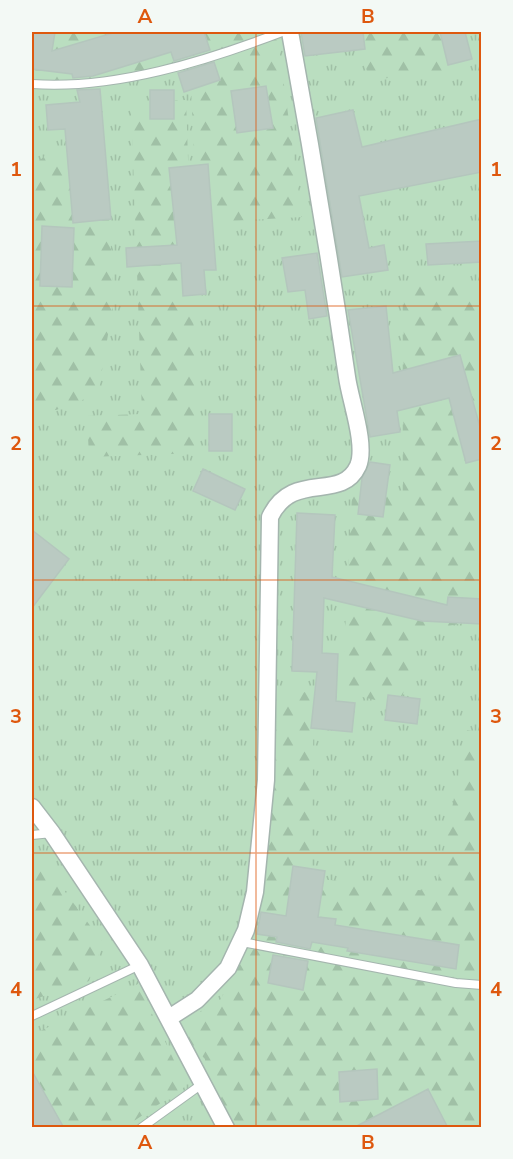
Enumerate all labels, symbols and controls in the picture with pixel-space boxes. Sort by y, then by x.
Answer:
text: A [138,3,153,30]
text: B [361,3,375,30]
text: 1 [10,156,22,183]
text: 1 [490,156,502,183]
text: 2 [10,430,22,457]
text: 2 [490,430,502,457]
text: 3 [10,703,22,730]
text: 3 [490,703,502,730]
text: 4 [10,976,22,1003]
text: 4 [490,976,502,1003]
text: A [138,1129,153,1156]
text: B [361,1129,375,1156]

